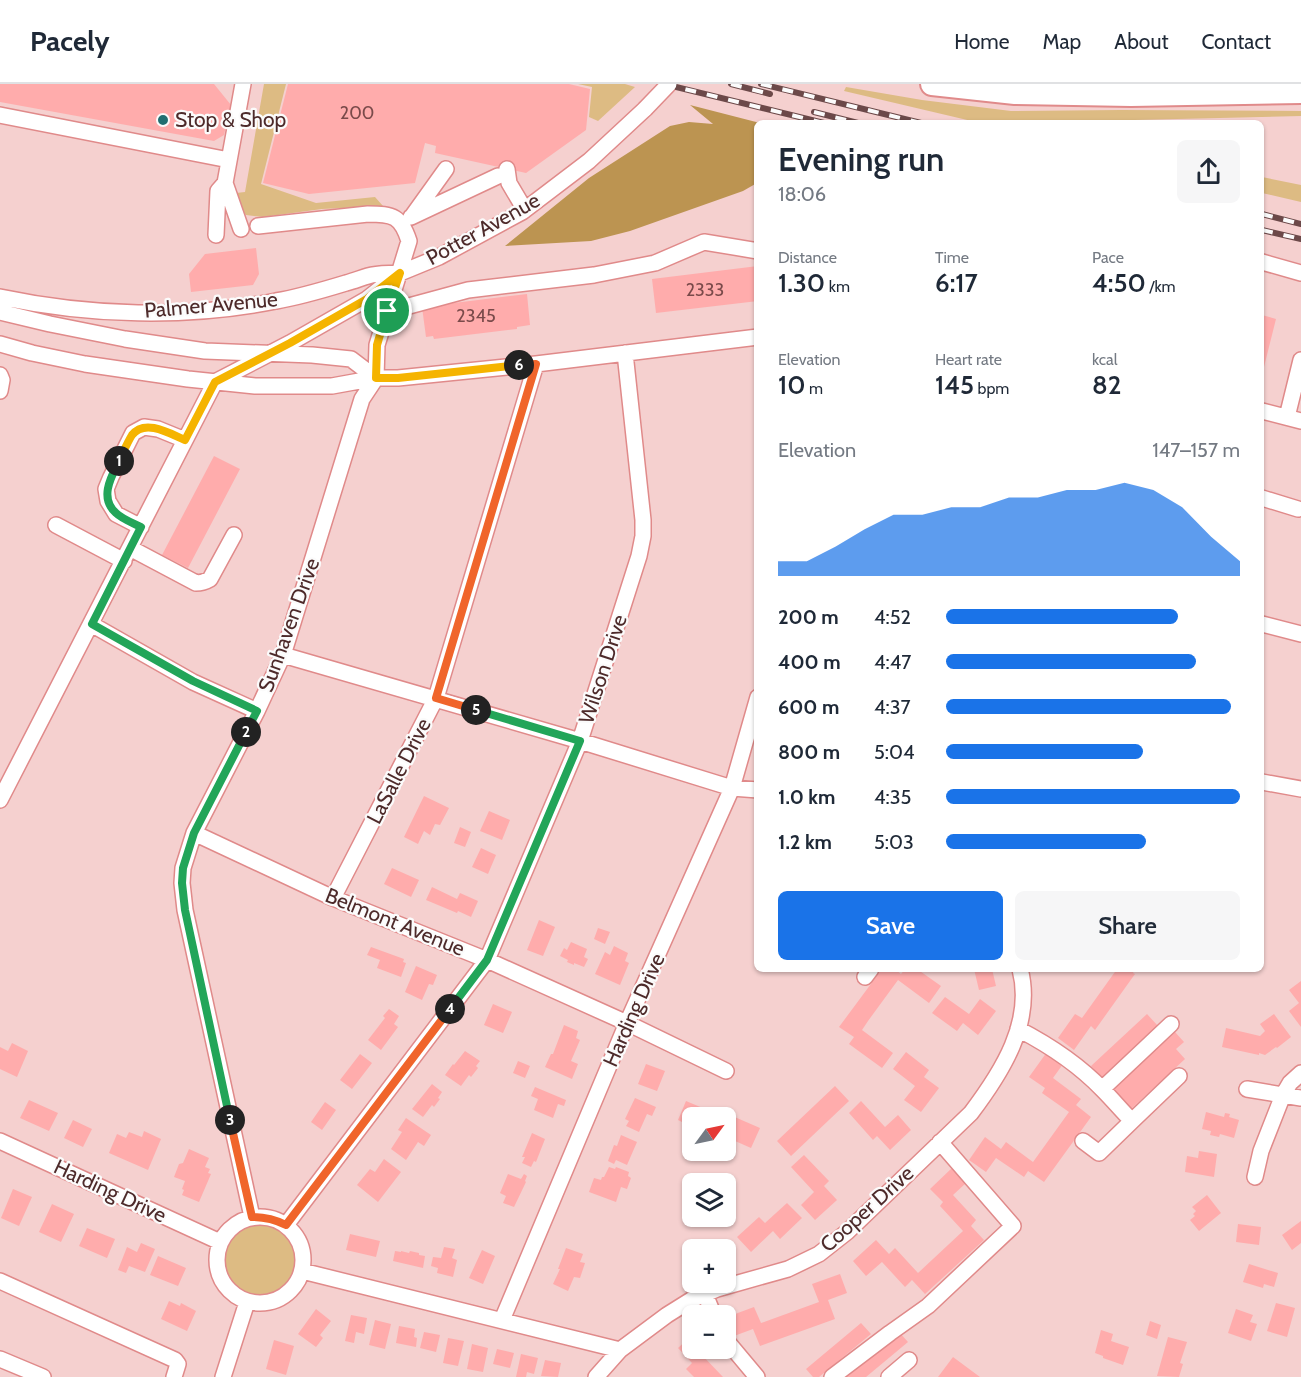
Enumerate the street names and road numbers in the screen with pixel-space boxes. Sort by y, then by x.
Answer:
street label: Potter Avenue [422,187,544,270]
street label: Palmer Avenue [143,286,279,323]
street label: Sunhaven Drive [253,554,324,695]
street label: Wilson Drive [573,611,632,726]
street label: LaSalle Drive [361,714,436,828]
street label: Belmont Avenue [322,882,469,961]
street label: Harding Drive [597,949,670,1070]
street label: Harding Drive [50,1154,171,1228]
street label: Cooper Drive [815,1160,919,1257]

